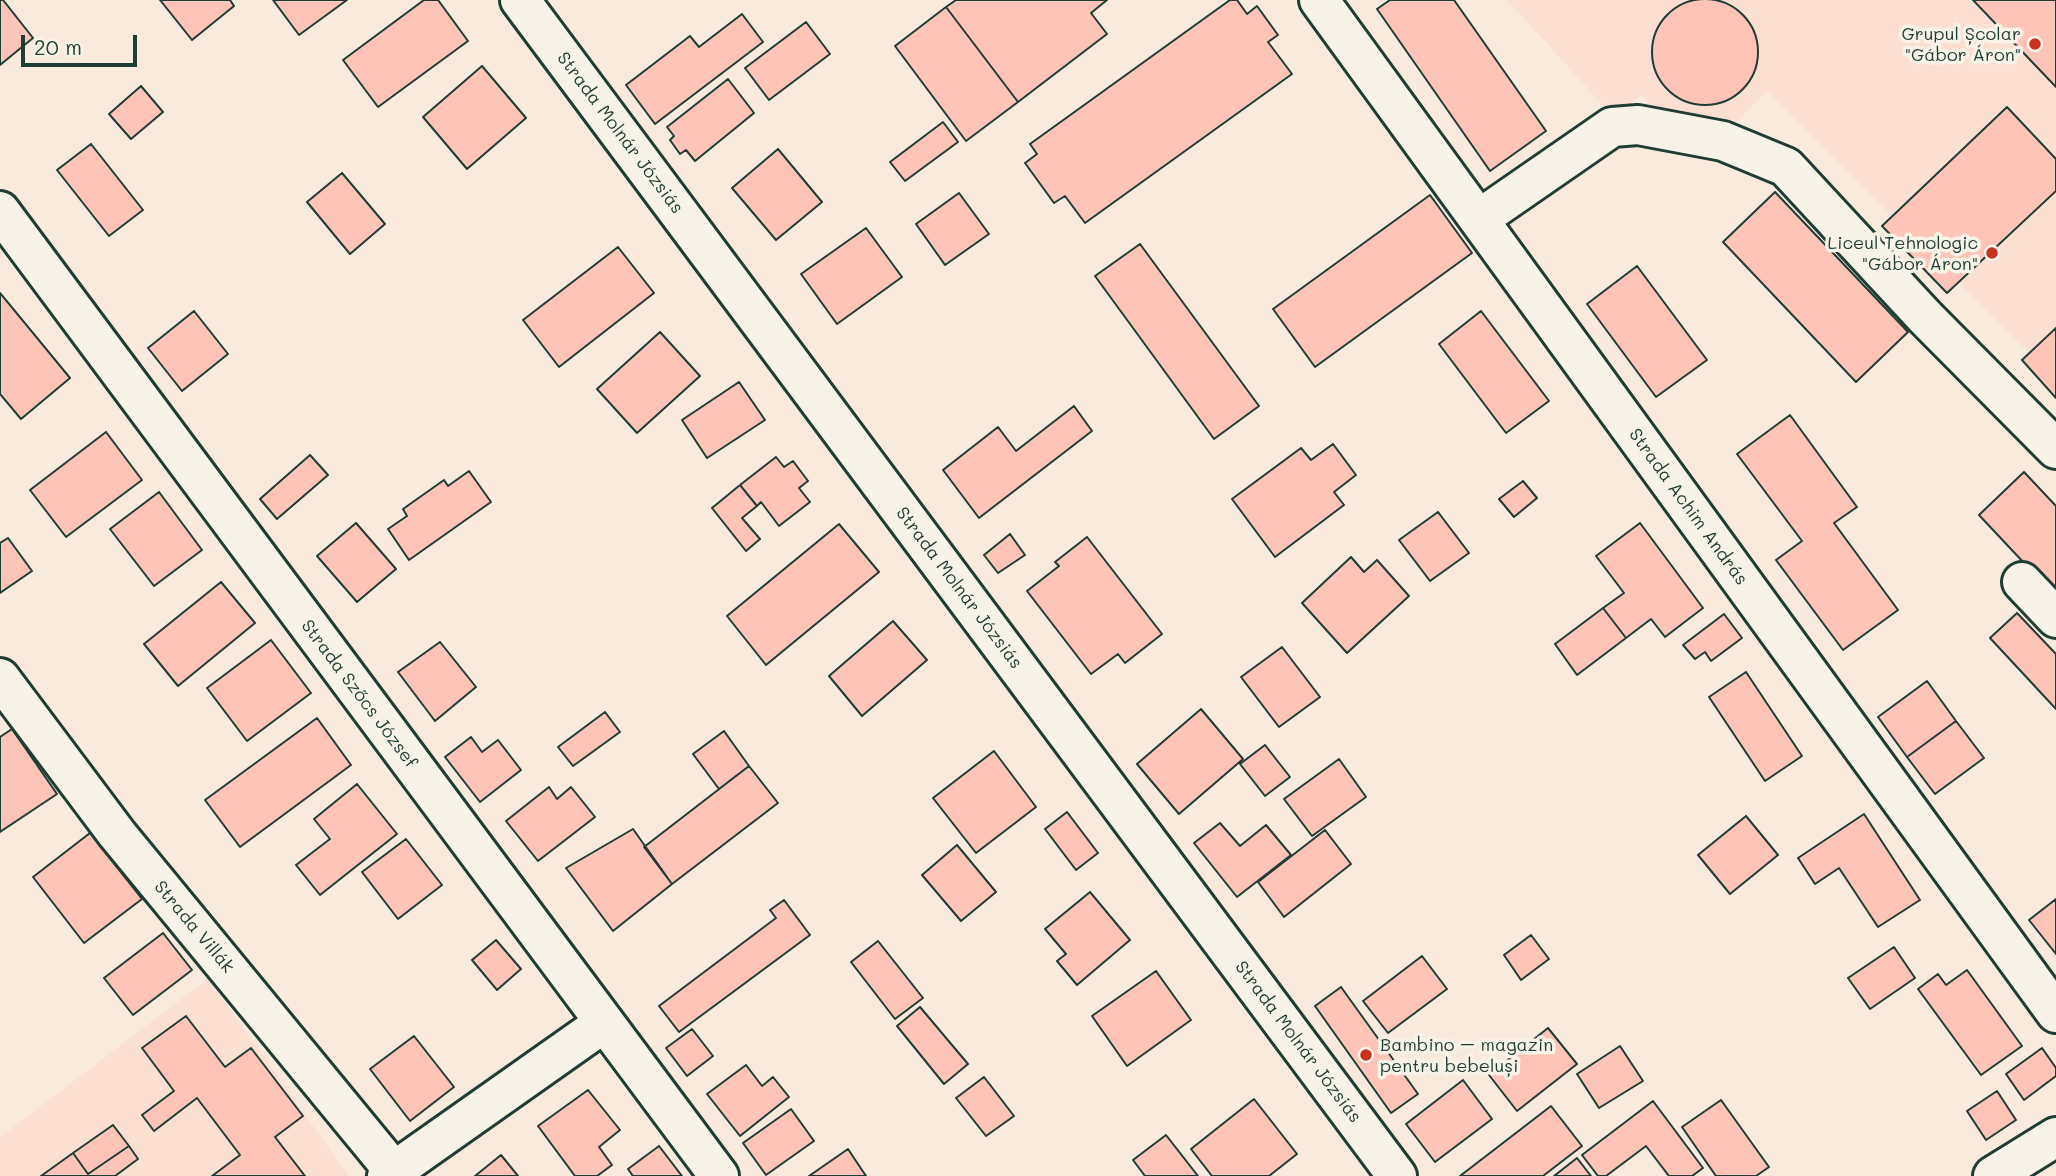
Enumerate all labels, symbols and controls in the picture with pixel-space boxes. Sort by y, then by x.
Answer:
scale bar [24,21,140,65]
place label: Grupul Școlar "Gábor Áron" [1901,23,2021,66]
text: 20 m [34,33,82,60]
marker: Grupul Școlar "Gábor Áron" [2027,36,2043,52]
street label: Strada Molnár Józsiás [552,48,688,218]
place label: Liceul Tehnologic "Gábor Áron" [1827,232,1978,274]
marker: Liceul Tehnologic "Gábor Áron" [1984,245,2000,261]
street label: Strada Achim András [1624,424,1752,590]
street label: Strada Molnár Józsiás [891,503,1027,673]
street label: Strada Szőcs József [296,616,422,772]
street label: Strada Villák [149,877,239,977]
street label: Strada Molnár Józsiás [1230,957,1366,1127]
place label: Bambino – magazin pentru bebeluși [1380,1034,1553,1076]
marker: Bambino – magazin pentru bebeluși [1358,1047,1374,1063]

